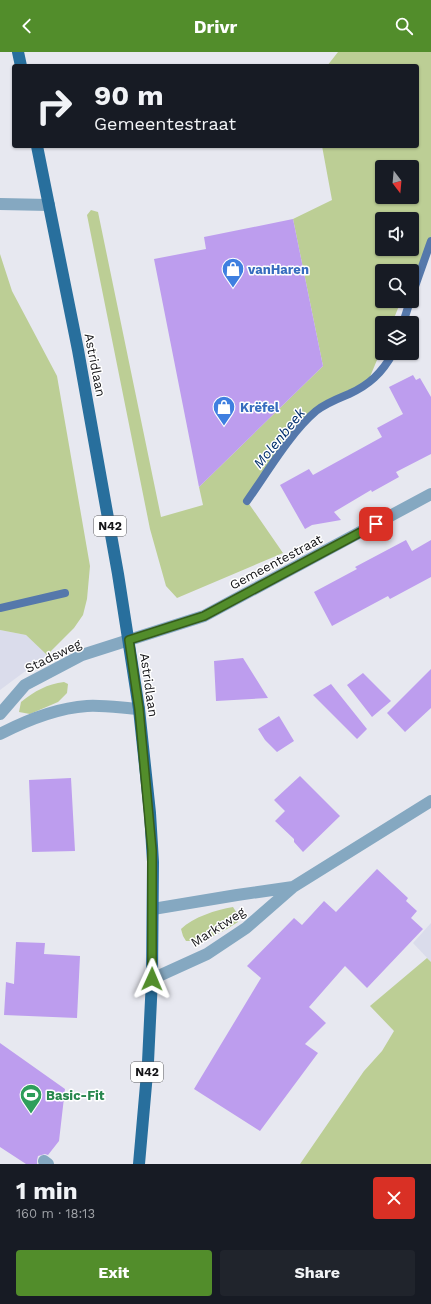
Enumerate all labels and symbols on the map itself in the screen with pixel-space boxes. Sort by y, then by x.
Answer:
north arrow [375,160,419,204]
shop icon: vanHaren [220,256,246,289]
place label: vanHaren [247,262,309,277]
street label: Astridlaan [81,332,109,398]
shop icon: Krëfel [211,394,237,427]
place label: Krëfel [240,400,280,415]
water label: Molenbeek [250,404,308,471]
pin [359,507,393,541]
road number: N42 [94,516,126,536]
street label: Gemeentestraat [227,531,325,593]
street label: Stadsweg [22,636,84,676]
street label: Astridlaan [137,652,161,718]
street label: Marktweg [188,904,248,950]
position arrow [131,958,173,1000]
road number: N42 [131,1062,163,1082]
sports icon: Basic-Fit [18,1082,44,1115]
place label: Basic-Fit [46,1088,105,1103]

